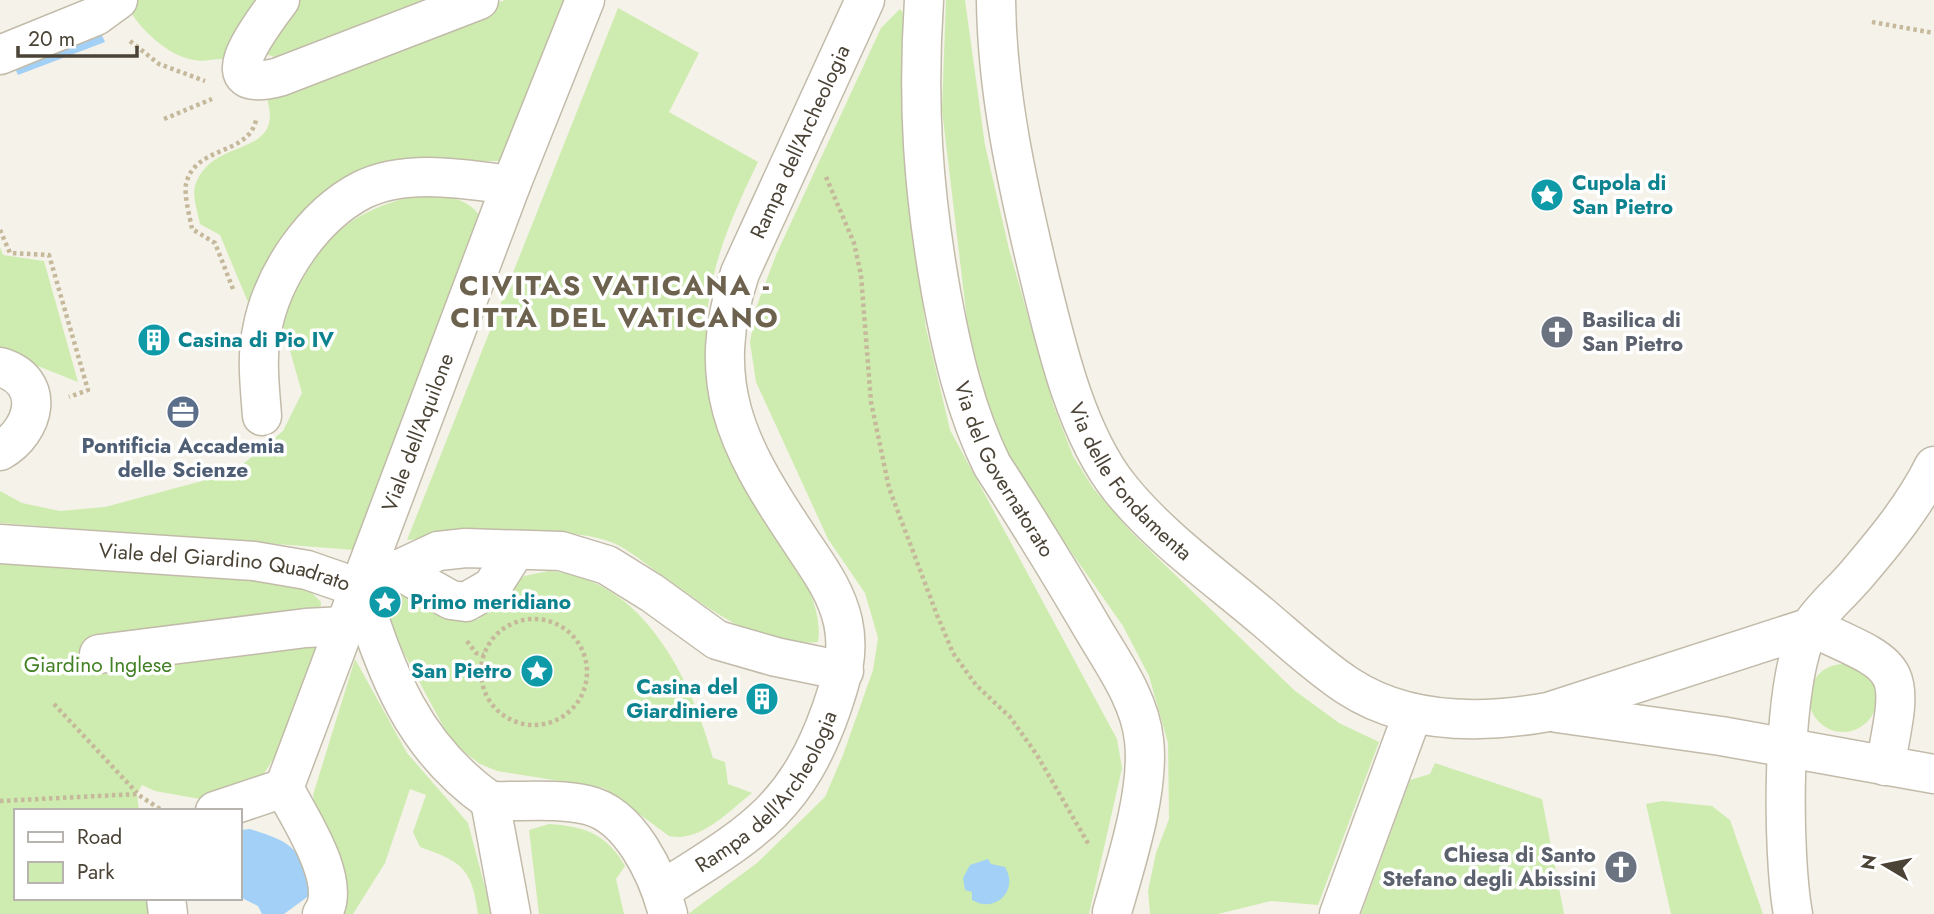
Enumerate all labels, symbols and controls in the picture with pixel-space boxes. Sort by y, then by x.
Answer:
scale bar [18,14,136,58]
text: 20 m [28,24,75,54]
street label: Rampa dell'Archeologia [743,40,857,243]
place label: Cupola di San Pietro [1572,168,1673,222]
place icon: Cupola di San Pietro [1528,176,1566,214]
district label: CIVITAS VATICANA - CITTÀ DEL VATICANO [450,265,780,338]
place label: Basilica di San Pietro [1582,305,1683,359]
church icon: Basilica di San Pietro [1538,313,1576,351]
building icon: Casina di Pio IV [135,321,173,359]
place label: Casina di Pio IV [178,325,334,355]
street label: Viale dell'Aquilone [374,349,461,516]
street label: Via del Governatorato [946,378,1062,563]
office icon: Pontificia Accademia delle Scienze [164,393,202,431]
street label: Via delle Fondamenta [1061,398,1199,568]
place label: Pontificia Accademia delle Scienze [81,431,285,485]
street label: Viale del Giardino Quadrato [98,536,354,599]
place icon: Primo meridiano [366,583,404,621]
place label: Primo meridiano [410,587,571,617]
park label: Giardino Inglese [24,650,172,680]
place icon: San Pietro [518,652,556,690]
place label: San Pietro [411,656,512,686]
place label: Casina del Giardiniere [626,672,738,726]
building icon: Casina del Giardiniere [743,680,781,718]
street label: Rampa dell'Archeologia [689,707,844,880]
legend [14,809,242,900]
text: Road [77,822,122,852]
north arrow [1850,830,1920,900]
place label: Chiesa di Santo Stefano degli Abissini [1382,840,1596,894]
church icon: Chiesa di Santo Stefano degli Abissini [1602,848,1640,886]
text: N [1854,852,1883,872]
text: Park [77,857,115,887]

